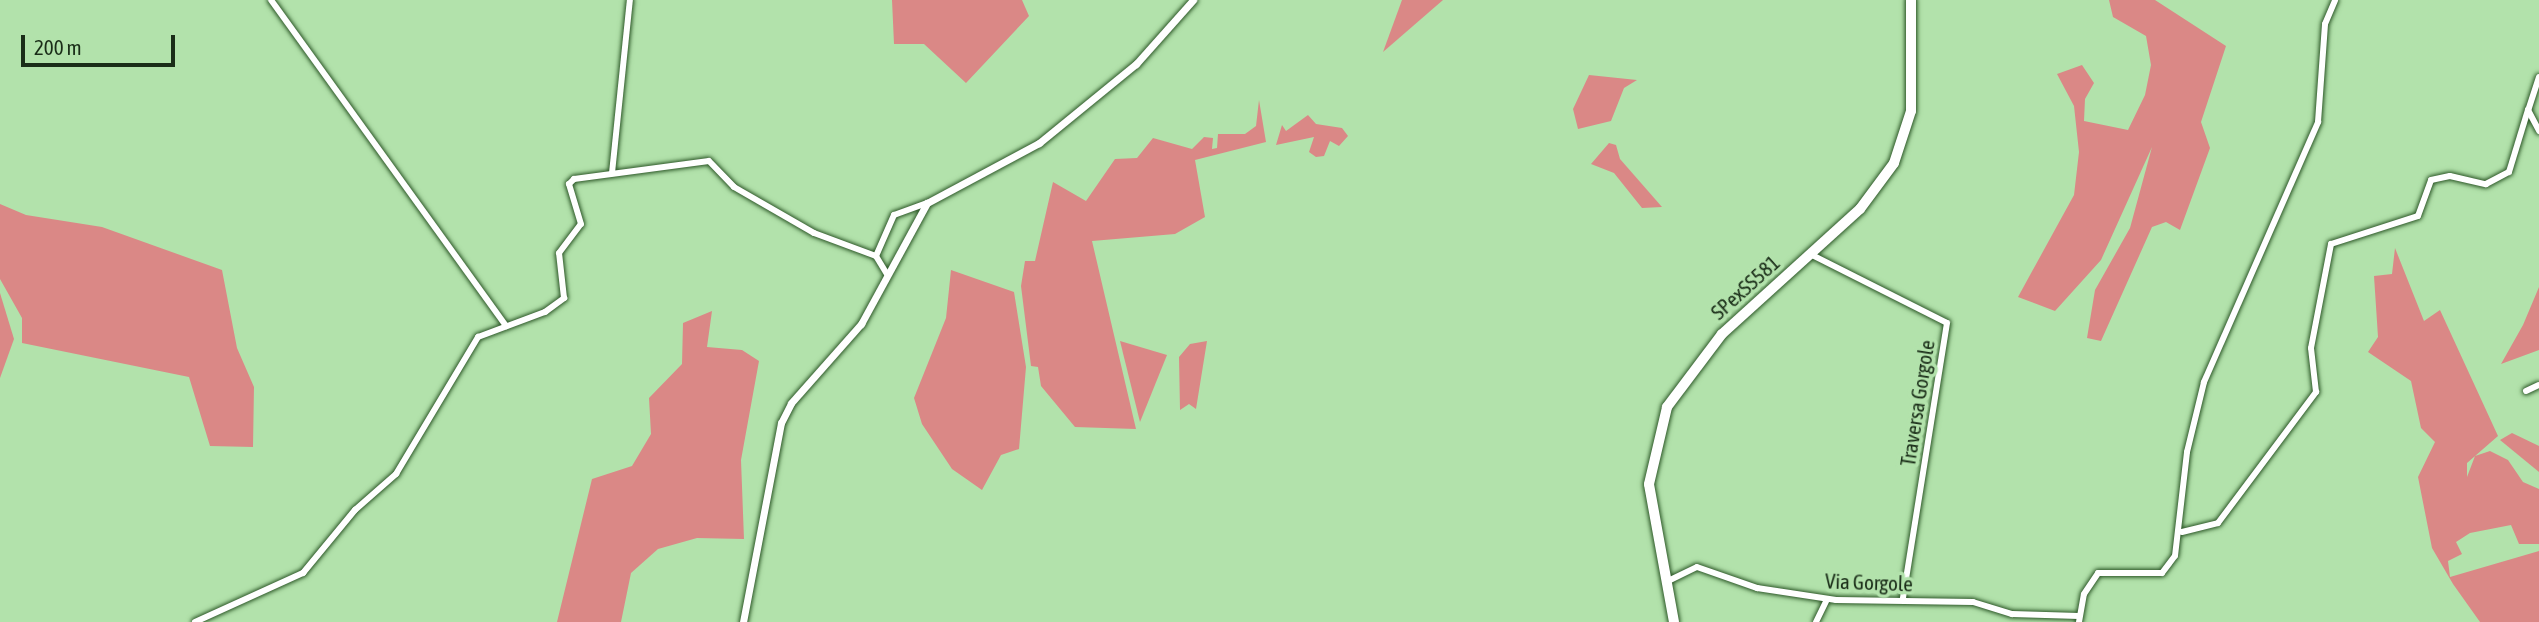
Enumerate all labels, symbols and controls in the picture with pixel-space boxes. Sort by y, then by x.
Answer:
scale bar [24,21,178,65]
text: 200 m [34,35,82,59]
street label: SPexSS581 [1705,250,1785,324]
street label: Traversa Gorgole [1895,338,1939,468]
street label: Via Gorgole [1825,568,1913,596]

